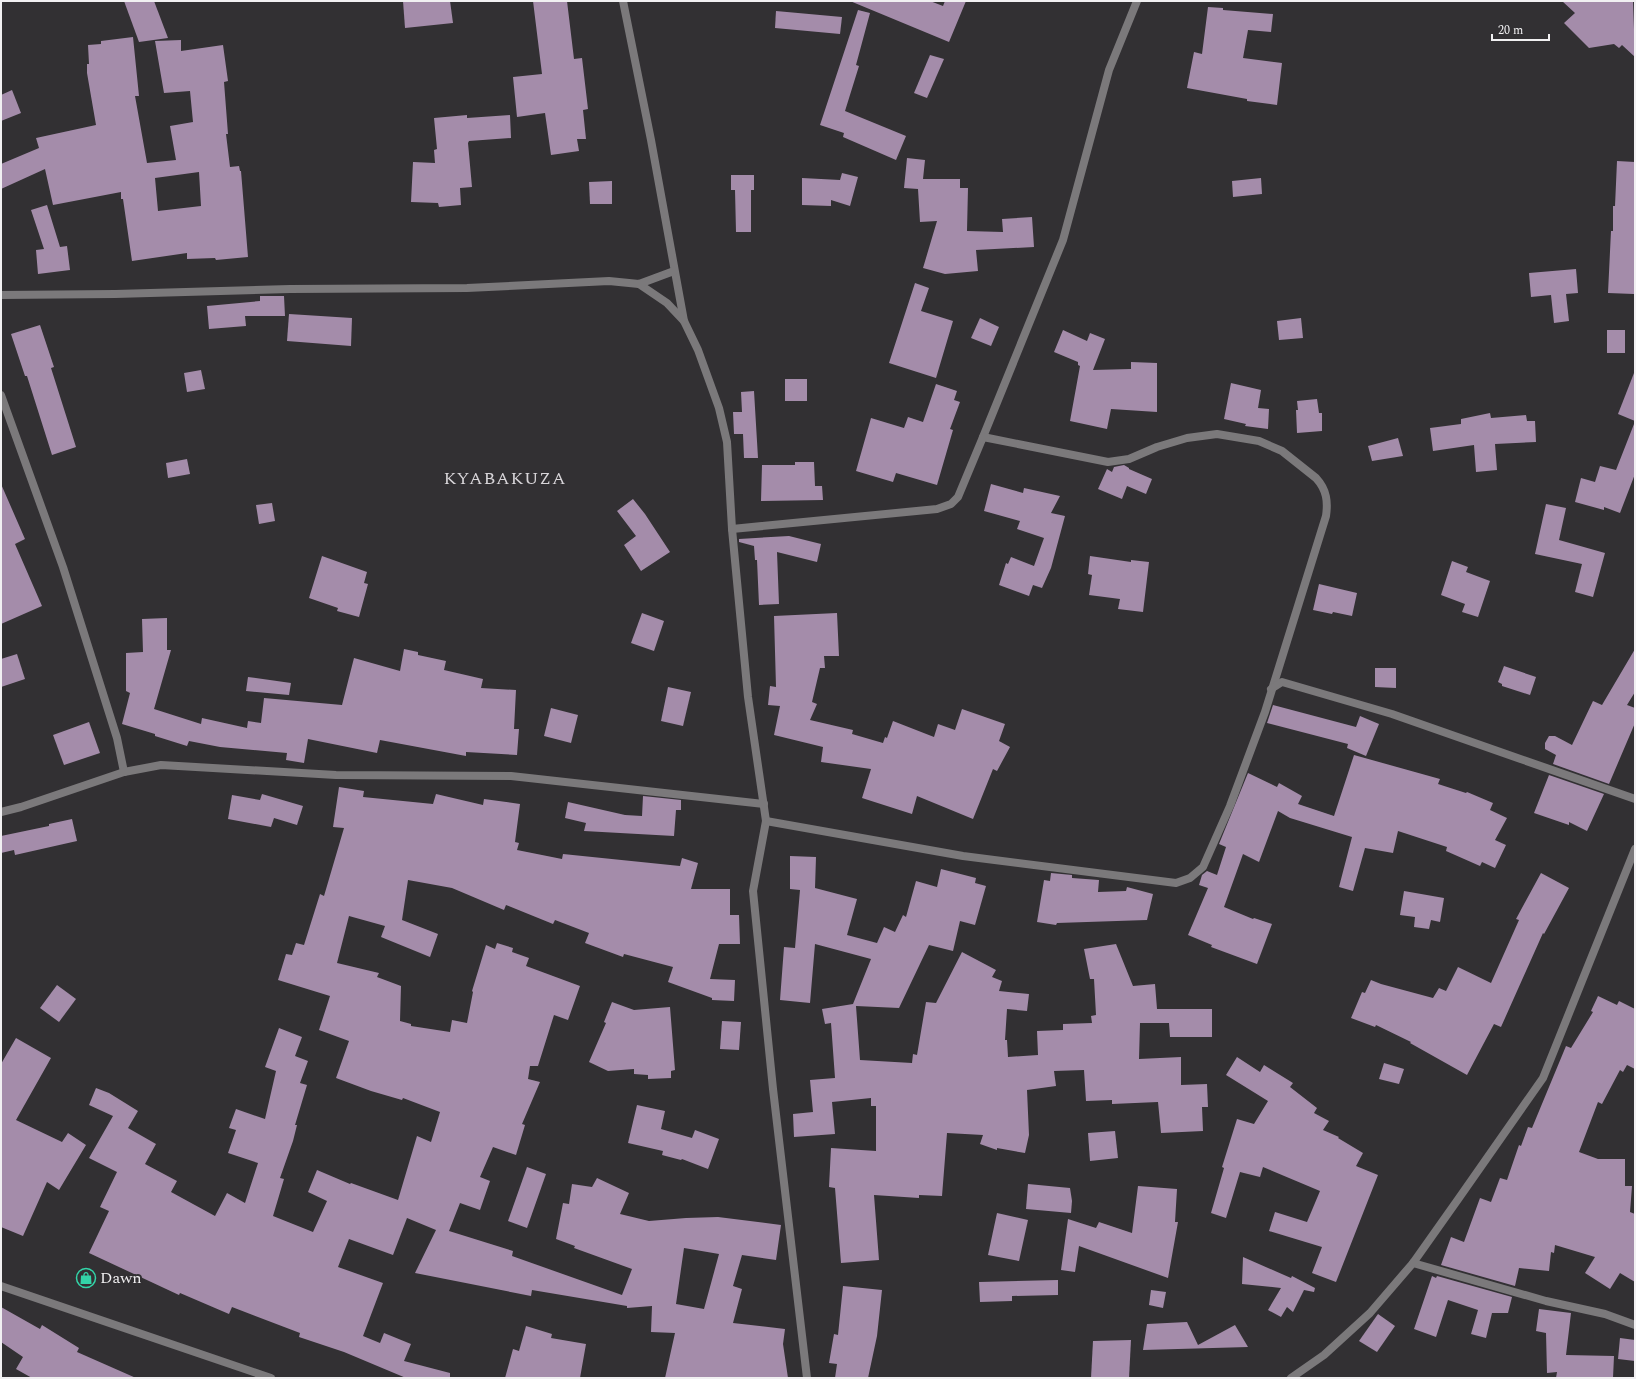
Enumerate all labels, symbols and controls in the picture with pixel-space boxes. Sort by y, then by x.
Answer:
scale bar [1492,16,1549,42]
text: 20 m [1498,21,1523,40]
district label: KYABAKUZA [444,465,566,492]
place label: Dawn [100,1266,142,1290]
shop icon: Dawn [75,1267,97,1289]

